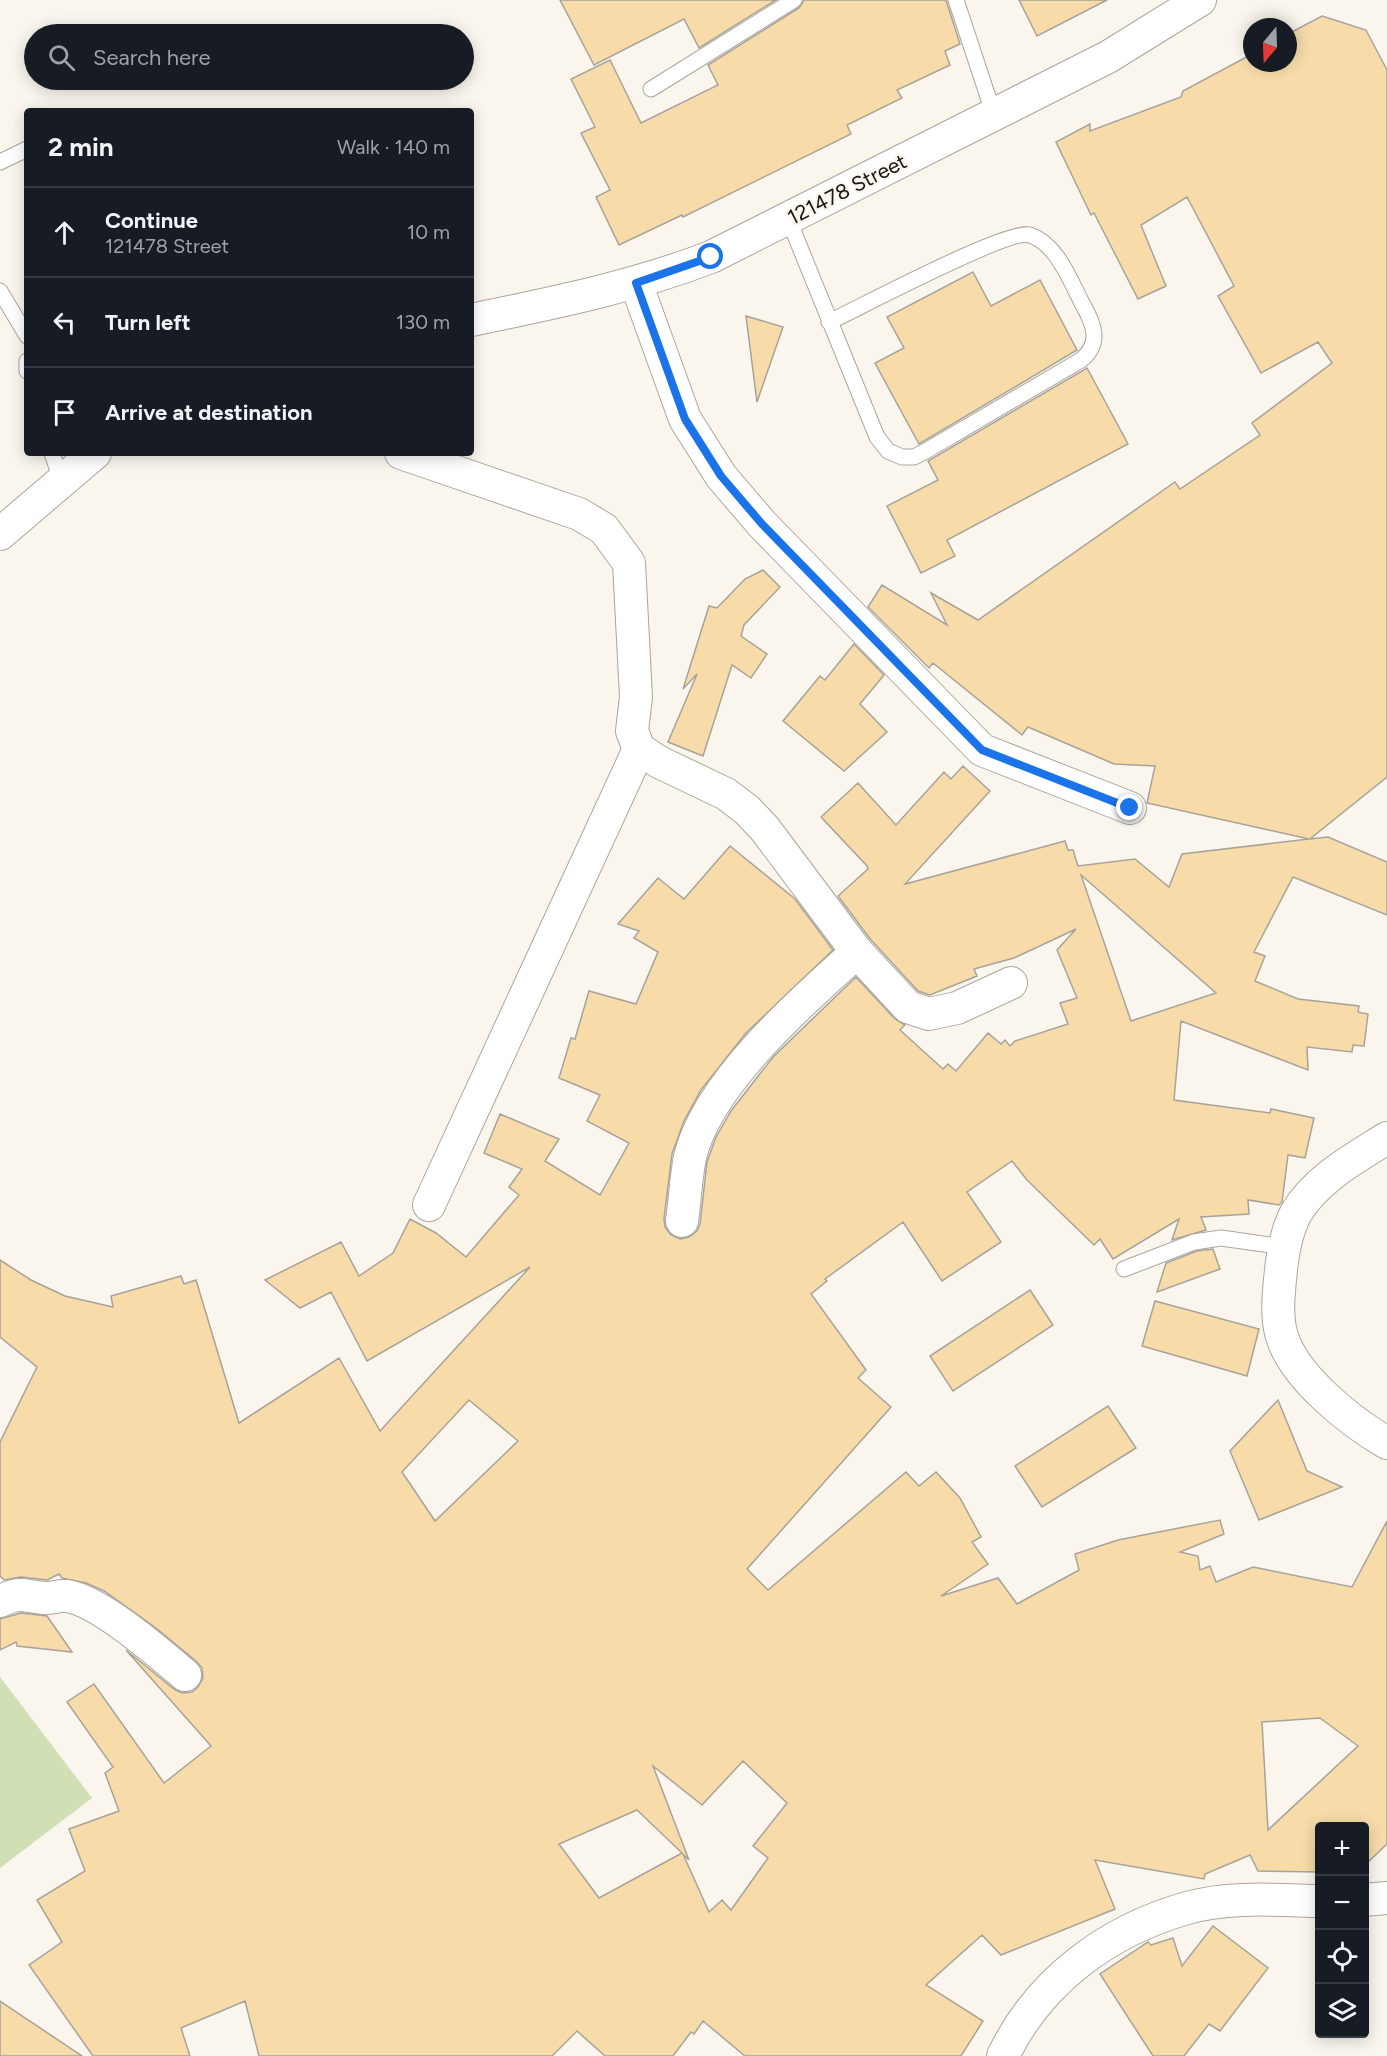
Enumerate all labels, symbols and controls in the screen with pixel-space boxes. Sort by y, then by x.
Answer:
north arrow [1243,18,1297,72]
search box [24,24,474,90]
icon: search [45,41,78,74]
text: Search here [93,44,211,71]
text: 2 min [48,131,114,163]
text: Walk · 140 m [337,135,450,159]
street label: 121478 Street [783,148,911,230]
text: Continue [105,207,198,234]
icon: ahead [48,216,81,249]
text: 10 m [407,220,450,244]
text: 121478 Street [105,234,229,258]
route start [697,243,723,269]
icon: left [48,306,81,339]
text: Turn left [105,309,191,336]
text: 130 m [396,310,450,334]
icon: arrive [48,396,81,429]
text: Arrive at destination [105,399,313,426]
route end [1116,794,1142,820]
map controls [1315,1822,1369,2038]
button: + [1315,1822,1369,1876]
button: − [1315,1876,1369,1930]
button: locate [1315,1930,1369,1984]
button: layers [1315,1984,1369,2038]

